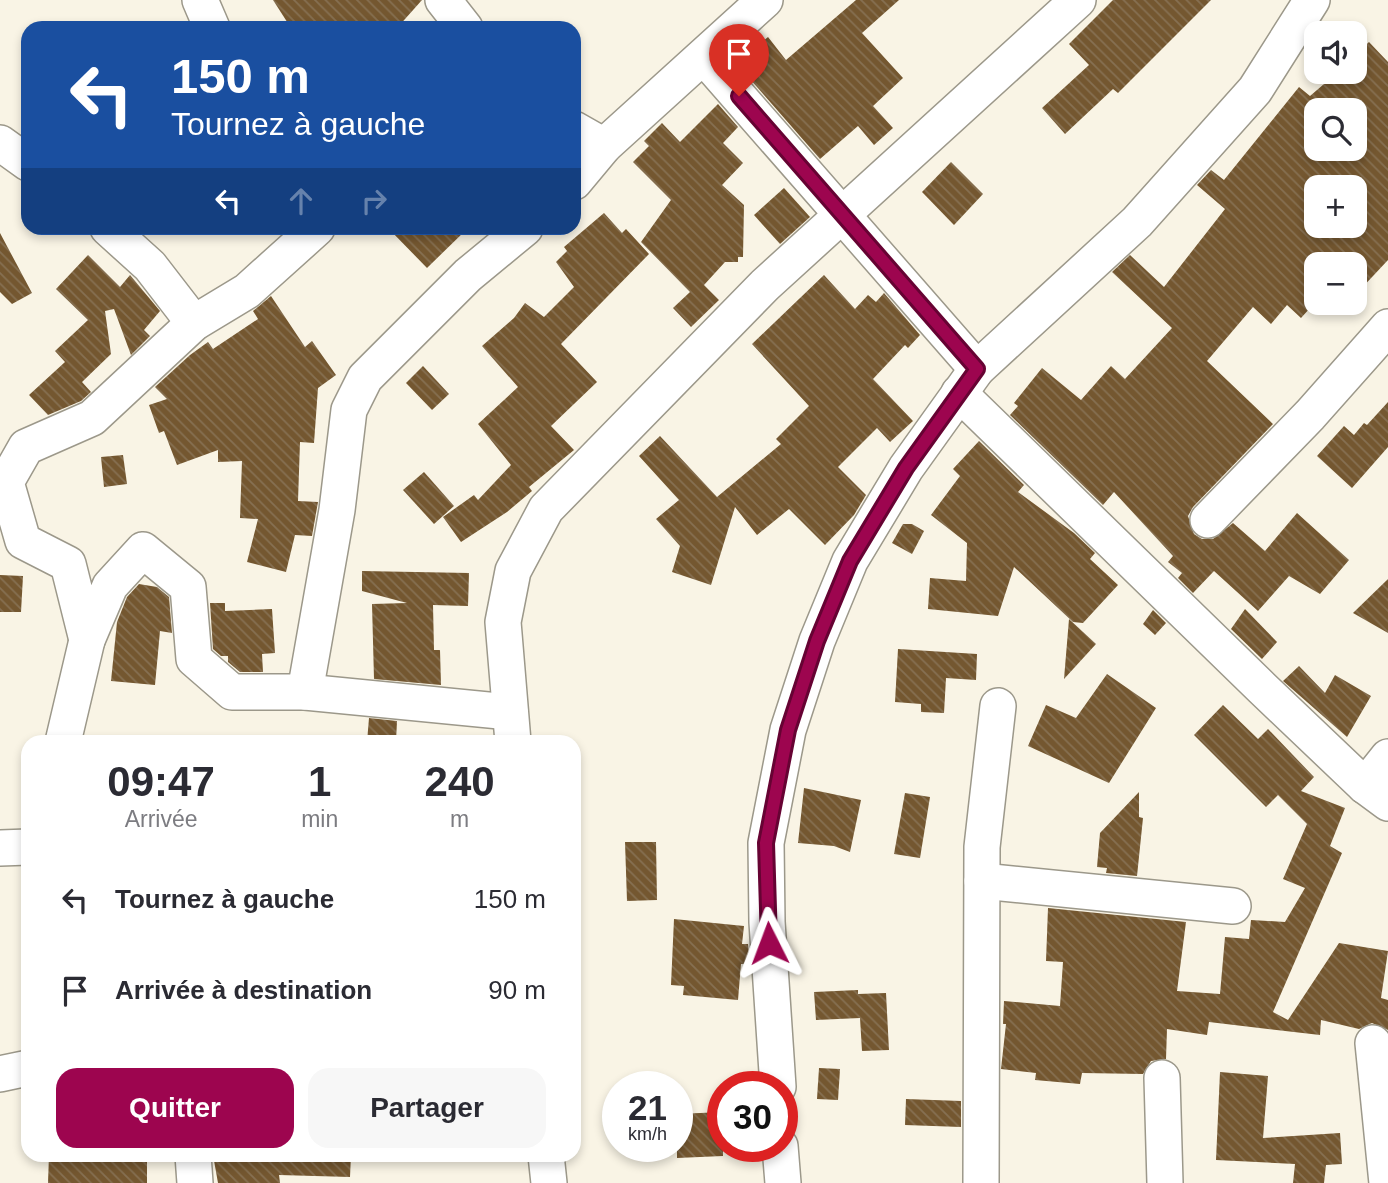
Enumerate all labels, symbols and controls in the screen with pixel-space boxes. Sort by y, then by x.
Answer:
map controls [1304,21,1367,315]
button: sound [1304,21,1367,84]
pin [709,24,769,96]
icon: arrive [720,35,758,73]
icon: left [56,49,147,140]
text: 150 m [171,49,310,103]
button: search [1304,98,1367,161]
text: Tournez à gauche [171,106,425,142]
button: + [1304,175,1367,238]
icon: left [209,182,247,220]
icon: ahead [282,182,320,220]
icon: right [355,182,393,220]
button: − [1304,252,1367,315]
text: 09:47 [107,758,215,805]
text: 1 [308,758,331,805]
text: 240 [425,758,495,805]
text: Arrivée [125,806,198,832]
text: min [301,806,338,832]
text: m [450,806,469,832]
icon: left [56,881,94,919]
text: Tournez à gauche [115,884,334,914]
text: 150 m [474,884,546,914]
position arrow [732,906,806,980]
icon: arrive [56,972,94,1010]
text: Arrivée à destination [115,975,372,1005]
text: 90 m [488,975,546,1005]
button: Quitter [56,1068,294,1148]
button: Partager [308,1068,546,1148]
speed limit sign: 30 [707,1071,798,1162]
text: 21 [628,1088,667,1127]
text: km/h [628,1124,667,1144]

